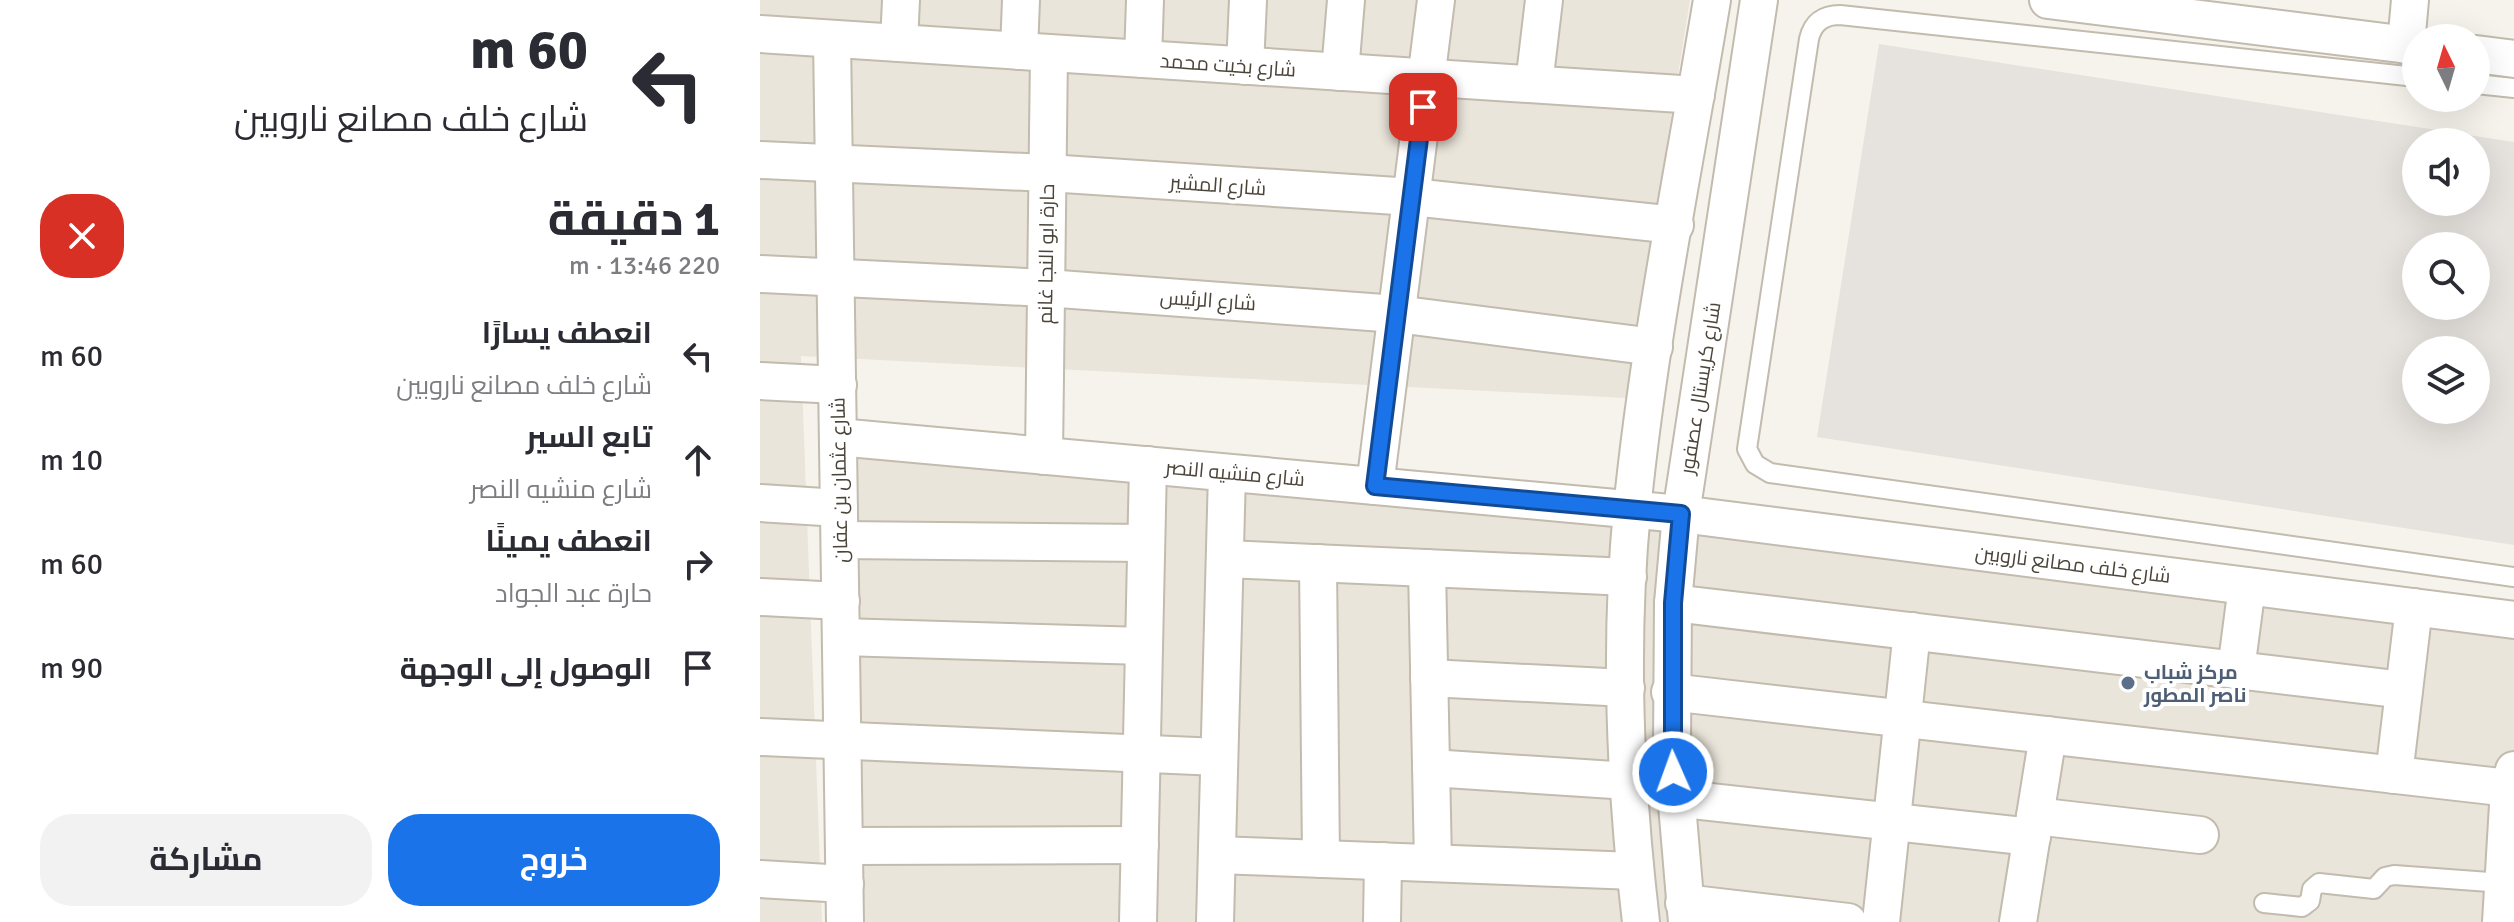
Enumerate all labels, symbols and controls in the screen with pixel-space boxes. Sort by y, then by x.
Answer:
text: 60 m [470,15,588,84]
north arrow [2402,24,2490,112]
map controls [2402,24,2490,424]
icon: left [616,32,720,136]
street label: شارع بخيت محمد [1159,48,1297,84]
pin [1389,73,1457,141]
icon: arrive [1401,85,1445,129]
text: شارع خلف مصانع ناروبين [234,97,588,142]
button: sound [2402,128,2490,216]
street label: شارع المشير [1168,170,1267,202]
street label: حارة ابو النجا غانم [1033,184,1061,324]
text: 1 دقيقة [548,190,720,249]
button: close [40,194,124,278]
button: search [2402,232,2490,320]
text: 220 m · 13:46 [569,250,720,282]
street label: شارع الرئيس [1159,285,1257,317]
street label: شارع كريستال عصفور [1674,300,1727,477]
text: انعطف يسارًا [482,315,652,352]
icon: left [676,334,720,378]
button: layers [2402,336,2490,424]
text: 60 m [40,338,103,375]
text: شارع خلف مصانع ناروبين [396,370,652,402]
street label: شارع عثمان بن عفان [826,397,854,563]
text: تابع السير [526,419,652,456]
icon: ahead [676,438,720,482]
text: 10 m [40,442,103,479]
street label: شارع منشيه النصر [1163,455,1306,493]
text: شارع منشيه النصر [470,474,652,506]
text: انعطف يمينًا [485,523,652,560]
street label: شارع خلف مصانع ناروبين [1974,540,2172,590]
icon: right [676,542,720,586]
text: 60 m [40,546,103,583]
text: حارة عبد الجواد [495,578,652,610]
icon: arrive [676,646,720,690]
text: 90 m [40,650,103,687]
text: الوصول إلى الوجهة [400,651,652,688]
place label: مركز شباب ناصر المطور [2143,660,2247,708]
marker: مركز شباب ناصر المطور [2119,674,2137,692]
position arrow [1631,730,1715,814]
button: مشاركة [40,814,372,906]
button: خروج [388,814,720,906]

